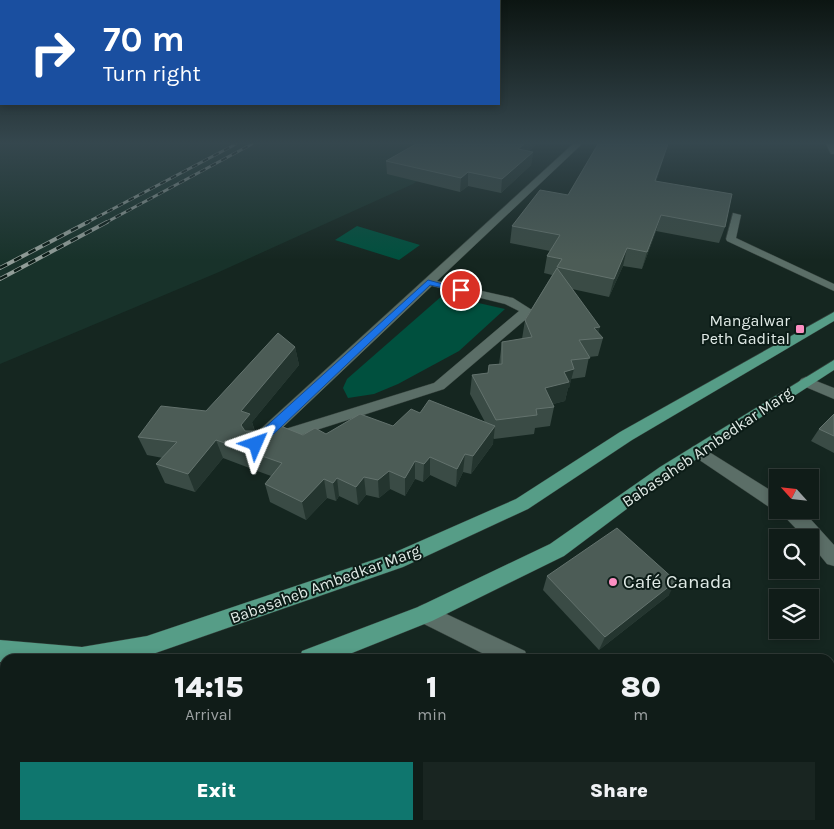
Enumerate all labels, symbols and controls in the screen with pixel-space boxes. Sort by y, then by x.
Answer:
text: 70 m [103,19,185,60]
icon: right [20,20,85,85]
text: Turn right [103,61,201,87]
pin [440,269,482,311]
icon: arrive [447,276,475,304]
place label: Mangalwar Peth Gadital [701,311,790,348]
marker: Mangalwar Peth Gadital [794,323,806,335]
street label: Babasaheb Ambedkar Marg [618,383,796,511]
position arrow [229,417,281,469]
north arrow [769,469,819,519]
map controls [769,469,819,639]
button: search [769,529,819,579]
street label: Babasaheb Ambedkar Marg [227,541,423,627]
place label: Café Canada [623,571,732,593]
marker: Café Canada [607,576,619,588]
button: layers [769,589,819,639]
text: 14:15 [174,669,243,705]
text: 1 [426,669,438,705]
text: 80 [620,669,661,705]
text: Arrival [185,705,232,724]
text: min [417,705,447,724]
text: m [633,705,648,724]
button: Exit [20,762,413,820]
button: Share [423,762,815,820]

